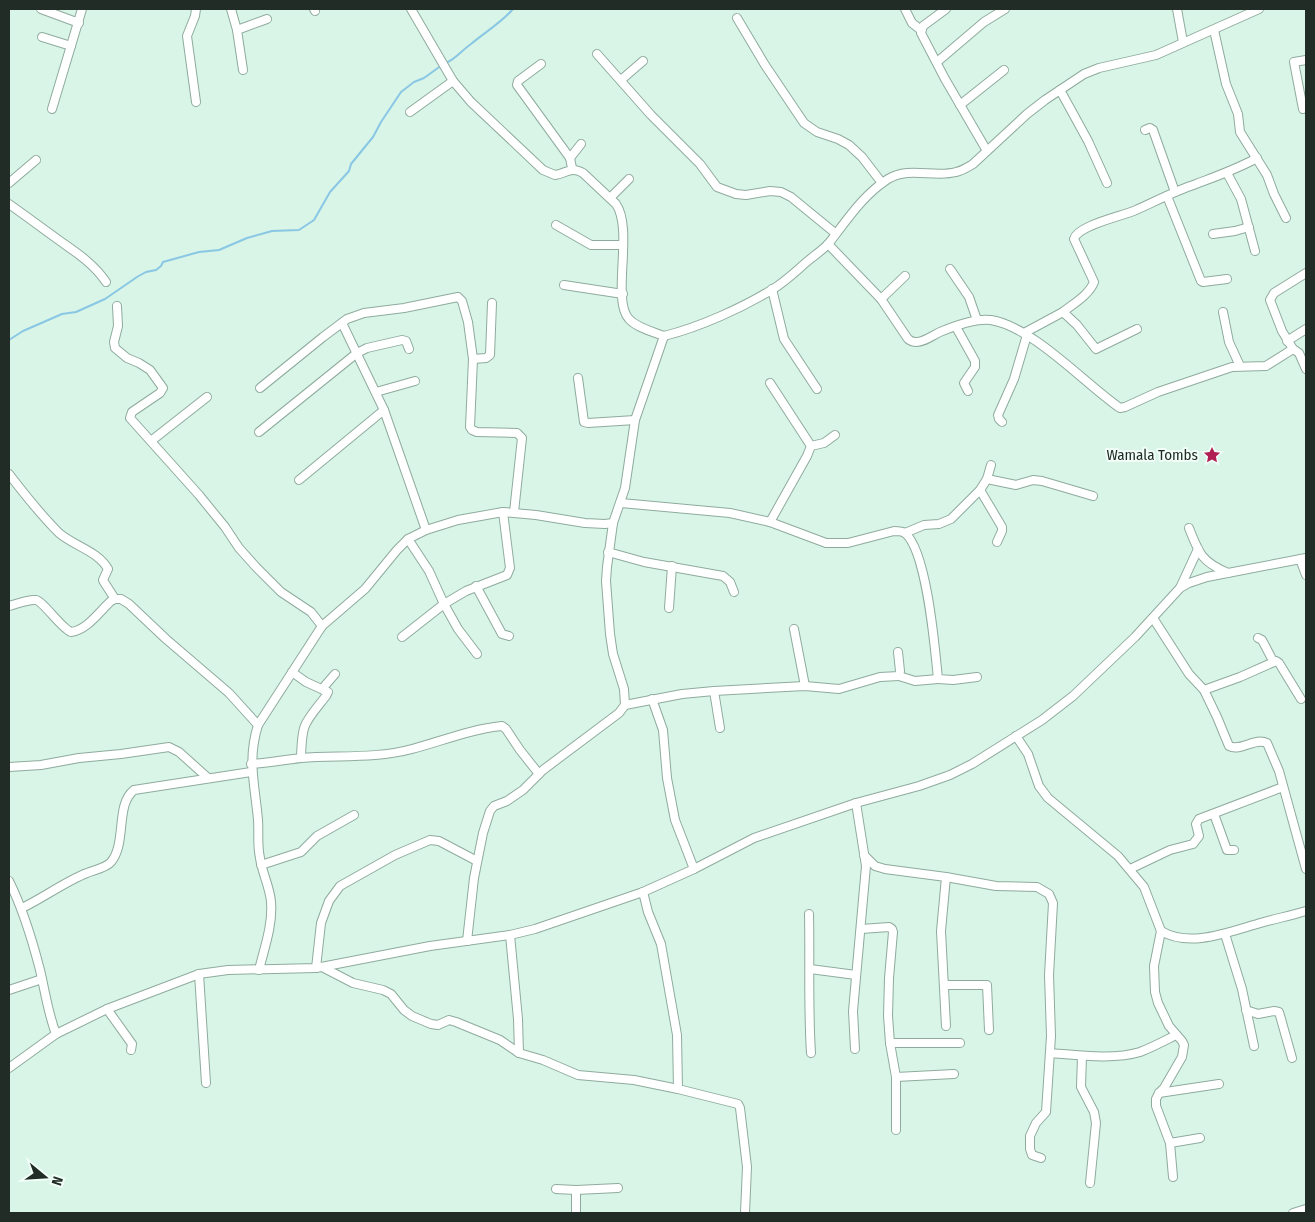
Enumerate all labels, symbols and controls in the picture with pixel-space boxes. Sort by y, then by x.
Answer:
place icon: Wamala Tombs [1202,445,1222,465]
place label: Wamala Tombs [1106,446,1198,464]
north arrow [20,1152,70,1202]
text: N [48,1174,66,1187]

